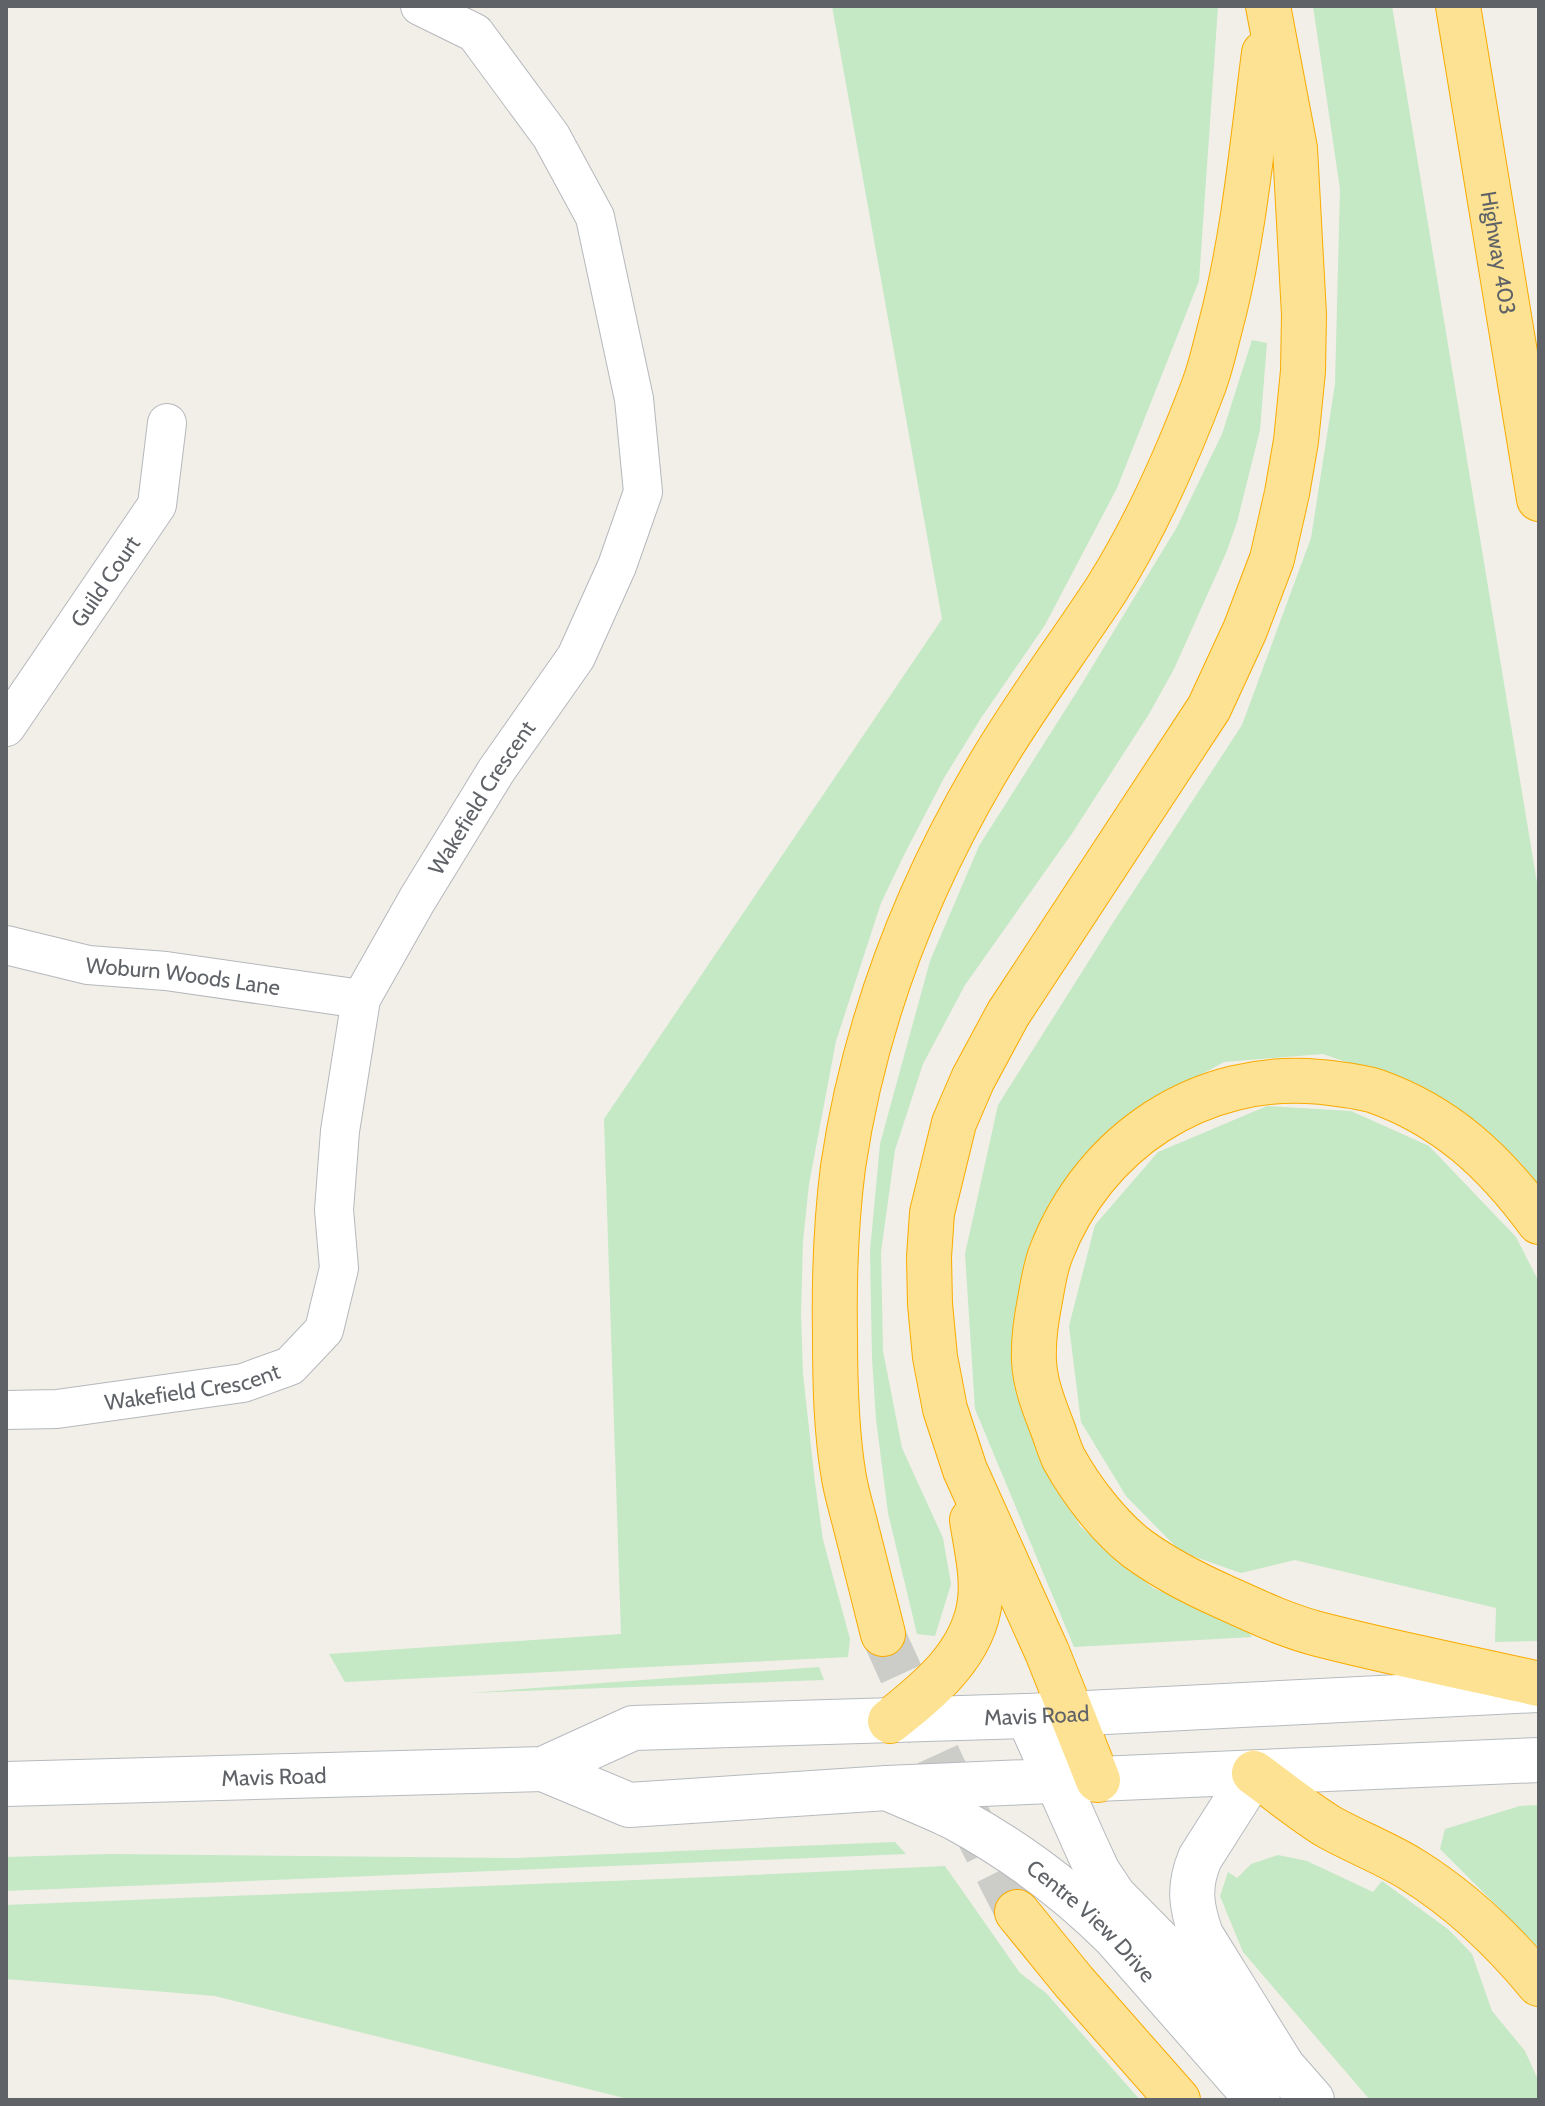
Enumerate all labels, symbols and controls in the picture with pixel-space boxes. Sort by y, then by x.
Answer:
street label: Highway 403 [1475,189,1522,316]
street label: Guild Court [64,530,146,632]
street label: Wakefield Crescent [422,715,541,880]
street label: Woburn Woods Lane [85,951,282,1001]
street label: Wakefield Crescent [103,1357,284,1416]
street label: Mavis Road [984,1699,1090,1731]
street label: Mavis Road [221,1762,327,1791]
street label: Centre View Drive [1022,1854,1162,1988]

